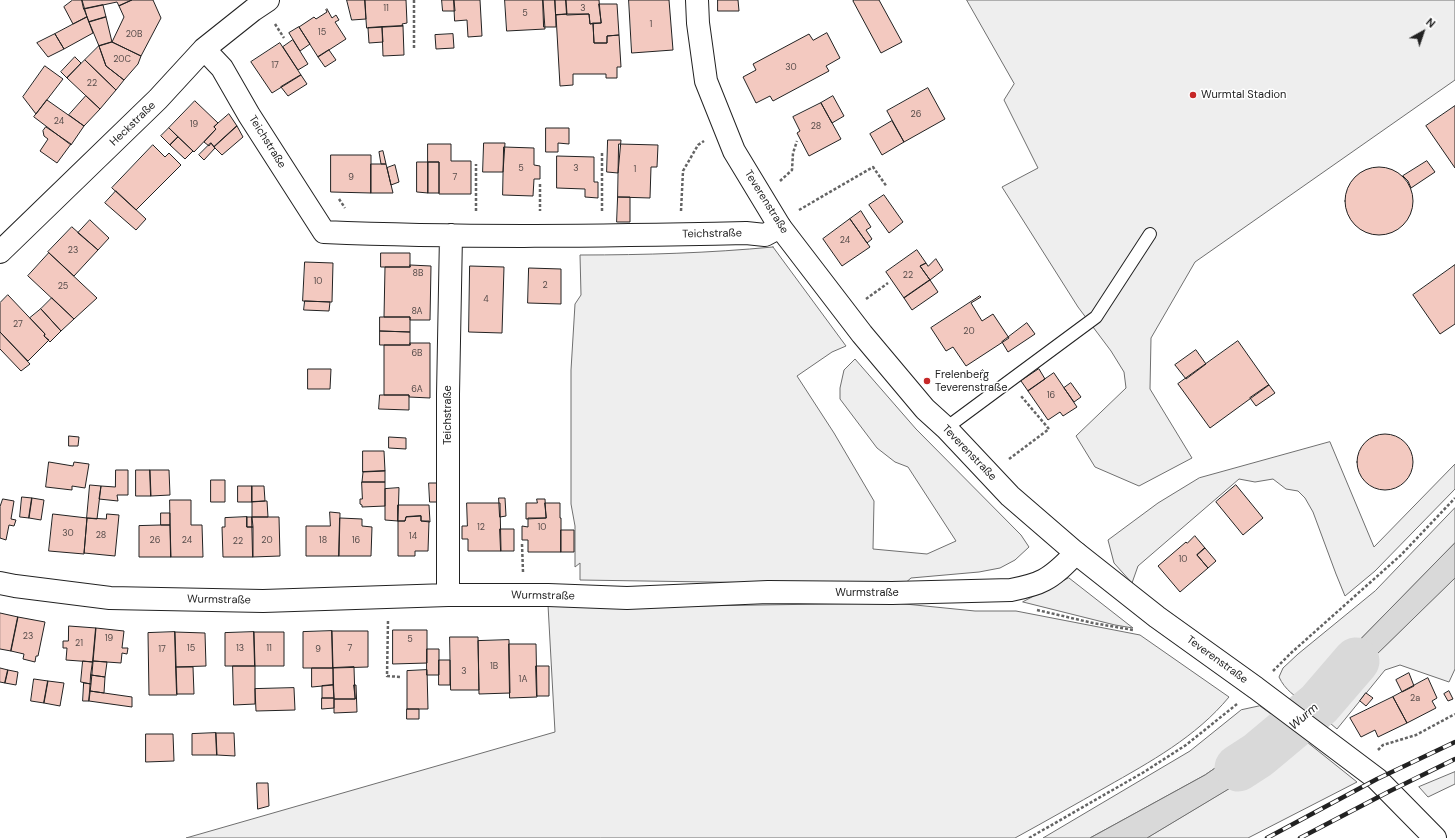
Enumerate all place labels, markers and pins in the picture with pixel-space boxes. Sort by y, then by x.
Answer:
place label: Wurmtal Stadion [1201,88,1286,102]
marker: Wurmtal Stadion [1188,90,1198,100]
place label: Frelenberg Teverenstraße [935,368,1007,394]
marker: Frelenberg Teverenstraße [922,376,932,386]

